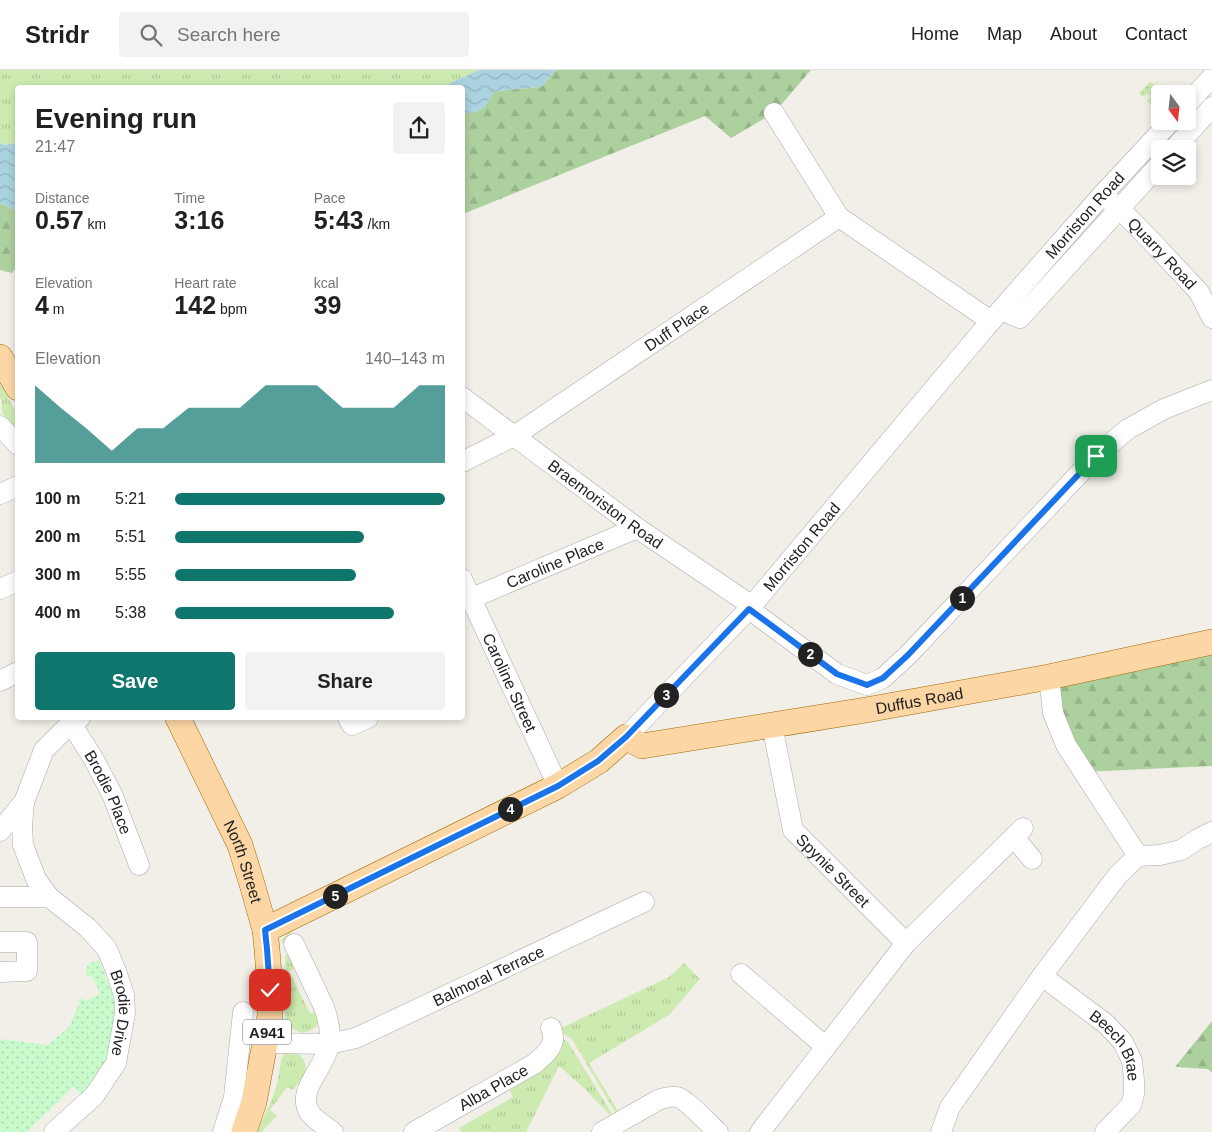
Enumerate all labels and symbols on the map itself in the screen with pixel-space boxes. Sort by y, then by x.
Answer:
north arrow [1151,85,1196,130]
street label: Morriston Road [1042,169,1127,262]
street label: Quarry Road [1125,214,1200,292]
street label: Duff Place [641,299,712,354]
pin [1075,435,1117,477]
street label: Braemoriston Road [545,456,666,551]
street label: Morriston Road [760,499,843,594]
street label: Caroline Place [504,535,606,591]
pin: 1 [950,586,974,610]
street label: Caroline Street [480,630,540,735]
pin: 2 [798,642,822,666]
pin: 3 [654,682,678,708]
street label: Duffus Road [874,684,964,717]
street label: Brodie Place [82,747,135,837]
pin: 4 [498,796,522,822]
street label: North Street [221,817,266,905]
street label: Spynie Street [793,830,874,911]
pin: 5 [322,884,348,908]
street label: Balmoral Terrace [430,942,547,1009]
street label: Brodie Drive [108,967,134,1058]
pin [249,969,291,1011]
street label: Beech Brae [1087,1007,1143,1082]
road number: A941 [243,1020,291,1044]
street label: Alba Place [456,1061,531,1113]

